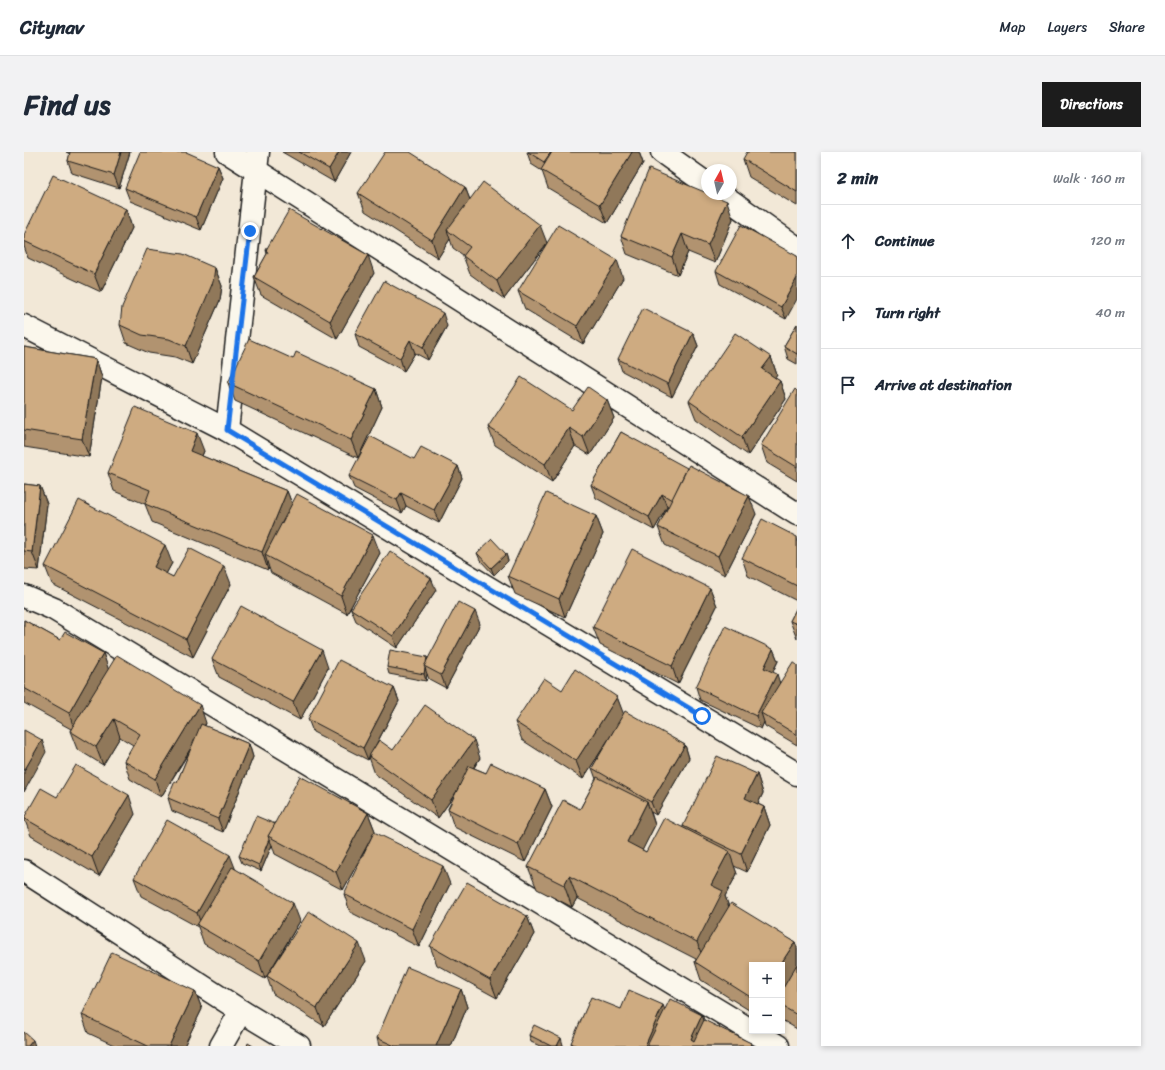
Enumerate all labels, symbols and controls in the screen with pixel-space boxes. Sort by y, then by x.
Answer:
text: Citynav [20,11,84,44]
text: Map [1000,15,1025,40]
text: Layers [1047,15,1087,40]
text: Share [1109,15,1145,40]
text: Find us [24,80,111,129]
button: Directions [1042,82,1141,127]
text: 2 min [837,163,878,193]
north arrow [701,164,737,200]
text: Walk · 160 m [1053,167,1125,190]
route end [241,222,259,240]
text: Continue [875,228,935,254]
text: 120 m [1090,229,1125,252]
icon: ahead [837,230,859,252]
text: Turn right [875,300,940,326]
text: 40 m [1095,301,1125,324]
icon: right [837,302,859,324]
text: Arrive at destination [875,372,1012,398]
icon: arrive [837,374,859,396]
route start [693,707,711,725]
map controls [749,962,785,1034]
button: + [749,962,785,998]
button: − [749,998,785,1034]

